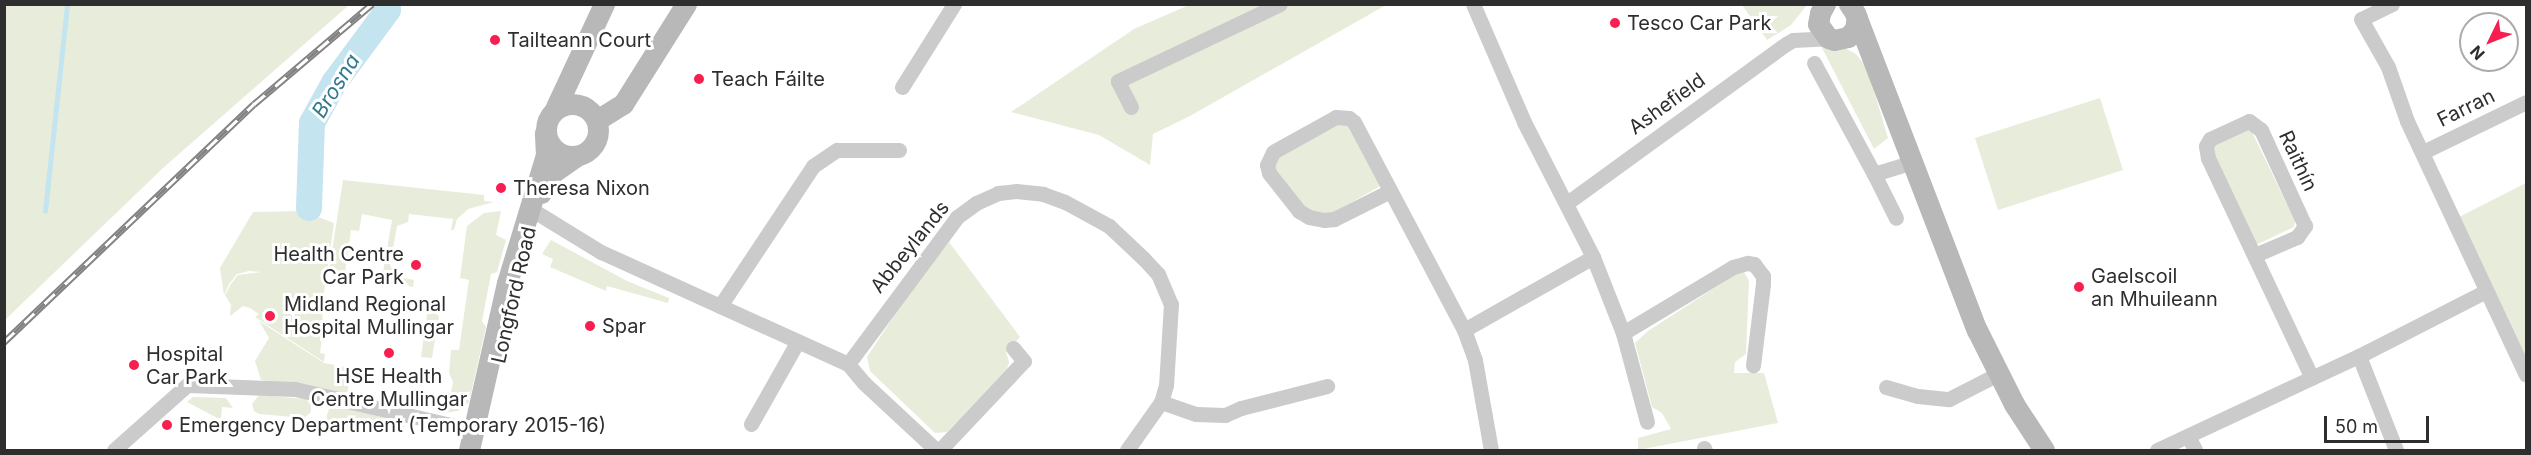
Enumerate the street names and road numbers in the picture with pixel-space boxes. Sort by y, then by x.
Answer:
street label: Ashefield [1624,68,1710,140]
street label: Farran [2433,84,2499,132]
street label: Raithín [2274,127,2322,195]
street label: Abbeylands [866,196,954,298]
street label: Longford Road [487,224,541,366]

